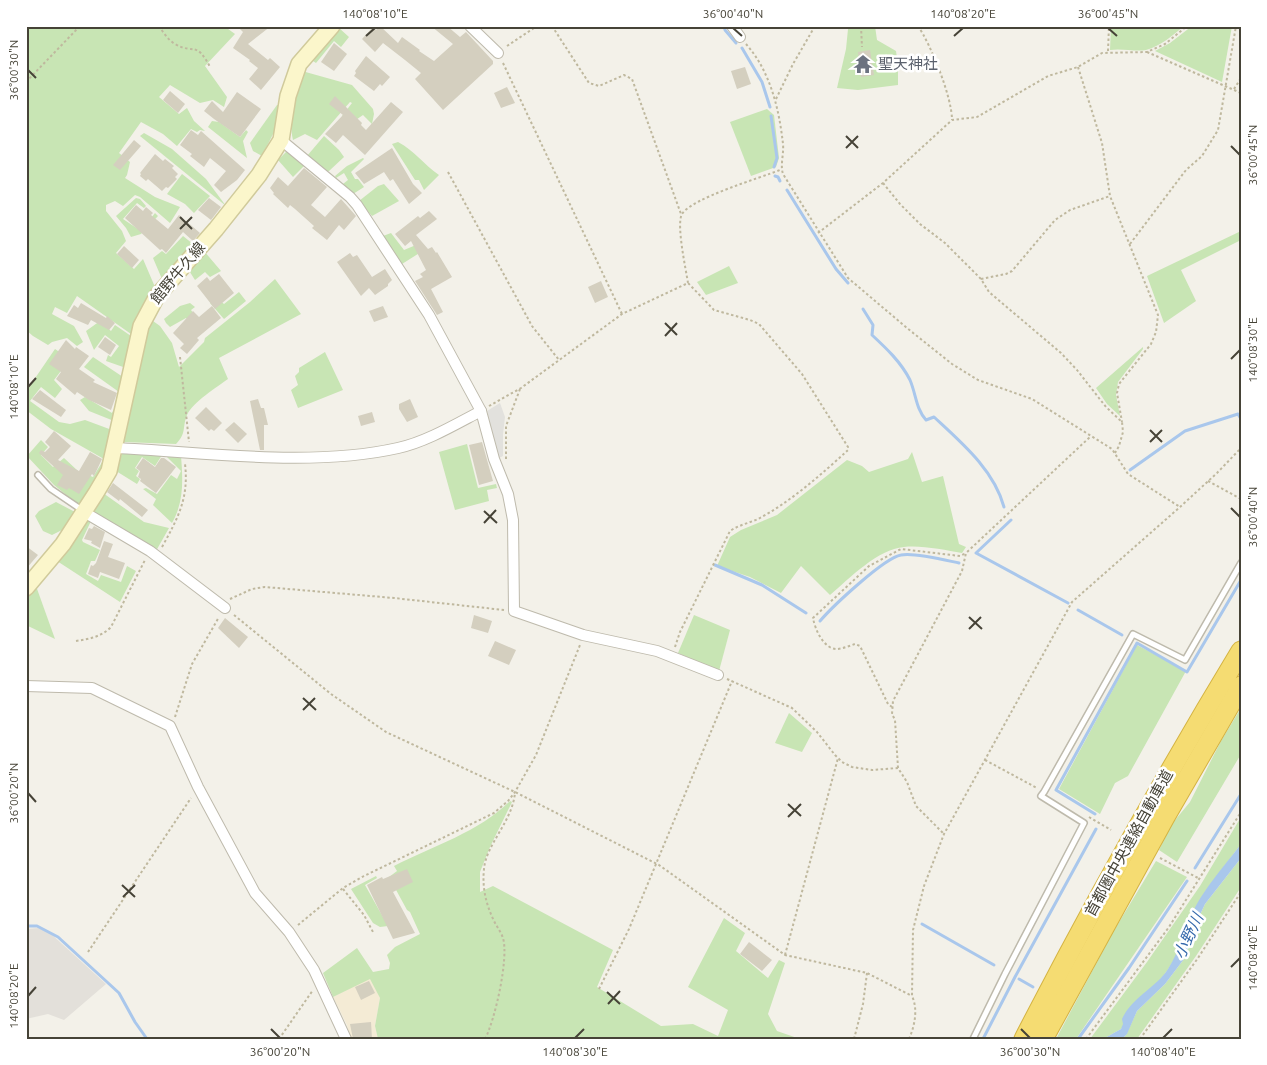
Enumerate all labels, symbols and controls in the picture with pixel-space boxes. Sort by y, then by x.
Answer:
text: 140°08'10"E [342,7,408,20]
text: 36°00'40"N [703,7,763,20]
text: 140°08'20"E [930,7,996,20]
text: 36°00'45"N [1078,7,1138,20]
text: 36°00'30"N [7,40,20,100]
temple icon: 聖天神社 [852,53,874,75]
place label: 聖天神社 [878,55,938,72]
text: 36°00'45"N [1246,125,1259,185]
street label: 館野牛久線 [147,238,208,307]
text: 140°08'30"E [1246,317,1259,383]
text: 140°08'10"E [7,354,20,420]
text: 36°00'40"N [1246,487,1259,547]
text: 36°00'20"N [7,763,20,823]
street label: 首都圏中央連絡自動車道 [1081,766,1176,919]
water label: 小野川 [1170,909,1207,962]
text: 140°08'40"E [1246,925,1259,991]
text: 140°08'20"E [7,963,20,1029]
text: 36°00'20"N [250,1045,310,1058]
text: 140°08'30"E [542,1045,608,1058]
text: 36°00'30"N [1000,1045,1060,1058]
text: 140°08'40"E [1130,1045,1196,1058]

